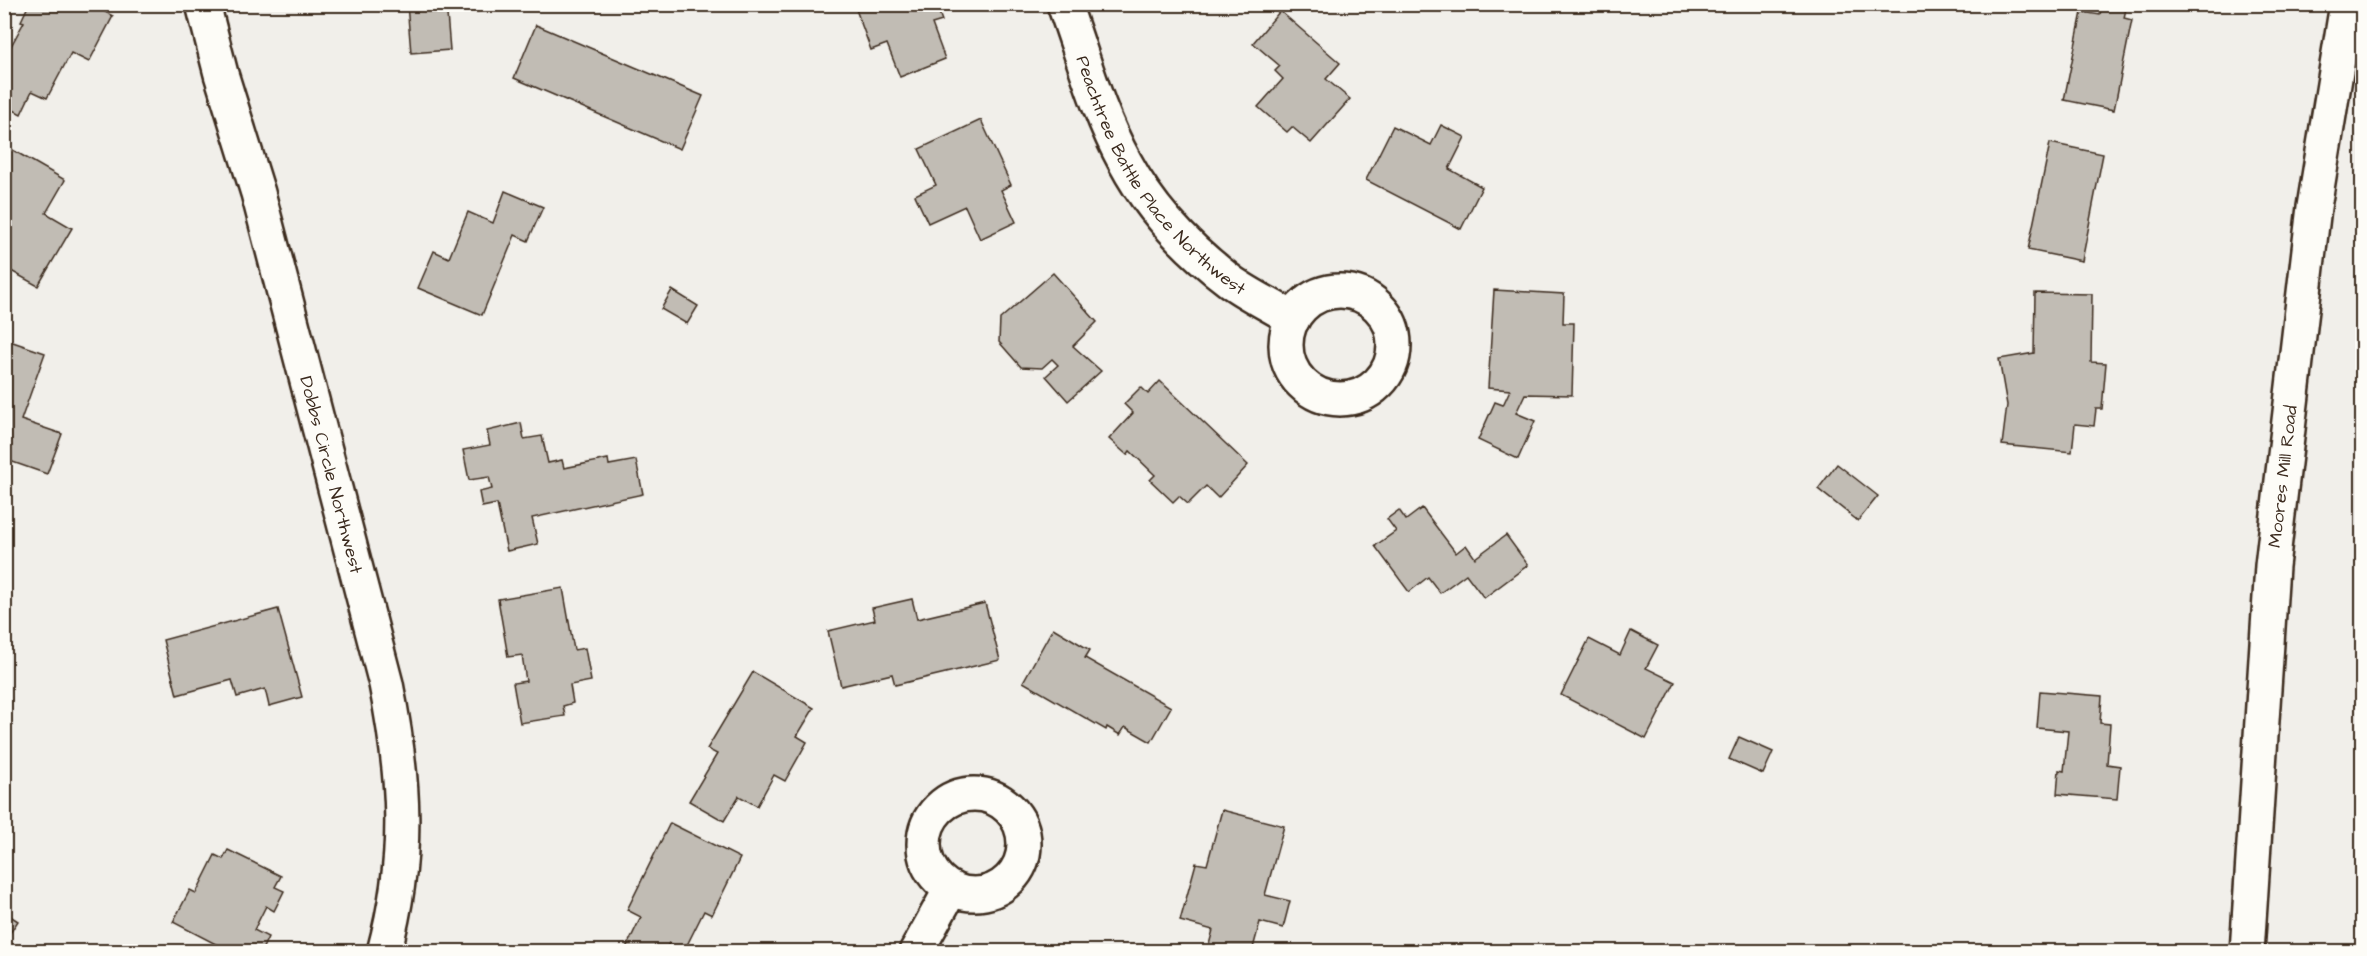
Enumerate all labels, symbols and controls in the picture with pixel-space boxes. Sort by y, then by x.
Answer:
street label: Peachtree Battle Place Northwest [1070,53,1251,302]
street label: Dobbs Circle Northwest [293,373,369,577]
street label: Moores Mill Road [2262,404,2304,549]

